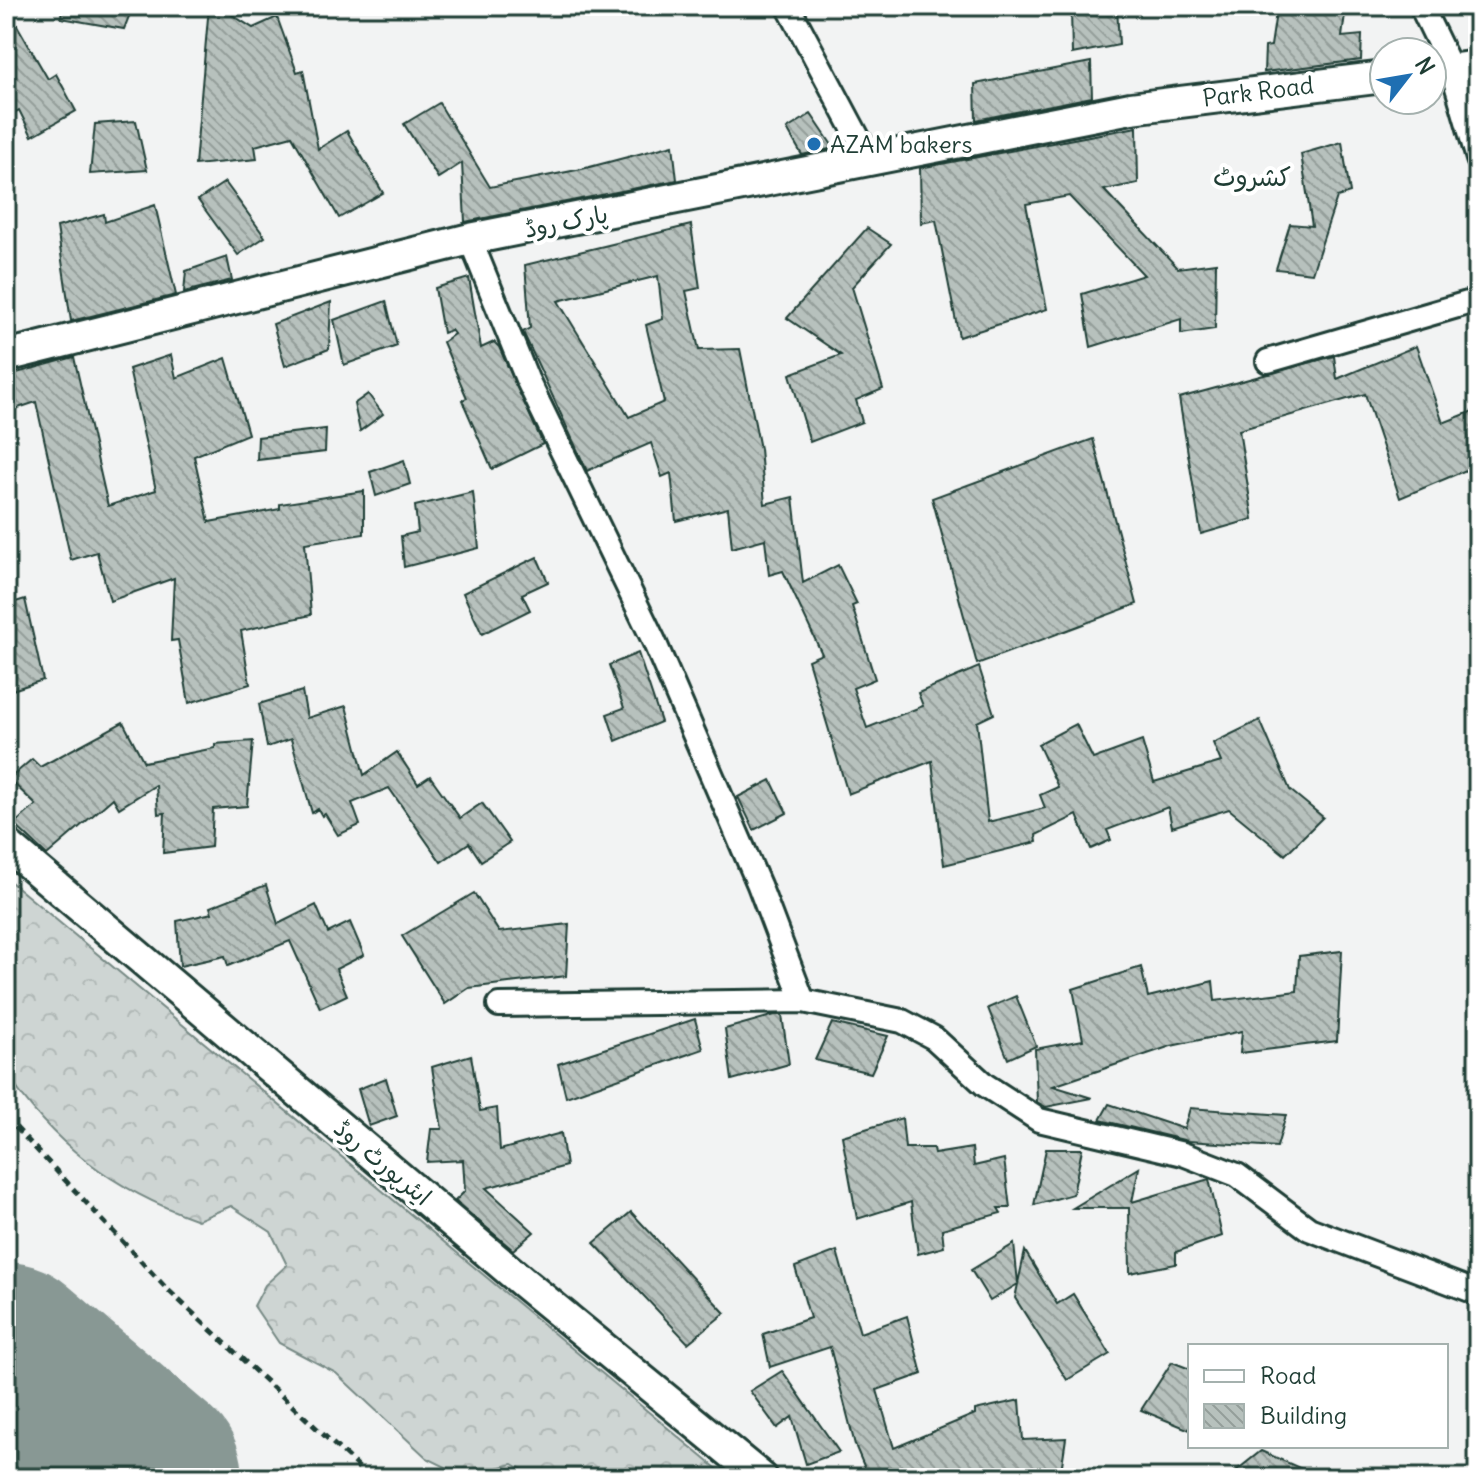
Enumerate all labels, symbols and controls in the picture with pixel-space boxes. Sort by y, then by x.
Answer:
north arrow [1368,36,1448,116]
text: N [1409,52,1441,79]
street label: Park Road [1201,69,1315,113]
place label: AZAM bakers [830,129,972,159]
marker: AZAM bakers [805,135,823,153]
district label: کشروٹ [1213,160,1291,193]
street label: پارک روڈ [522,198,610,245]
street label: ایئرپورٹ روڈ [328,1113,438,1212]
legend [1188,1344,1448,1448]
text: Road [1260,1360,1316,1390]
text: Building [1260,1400,1347,1430]

